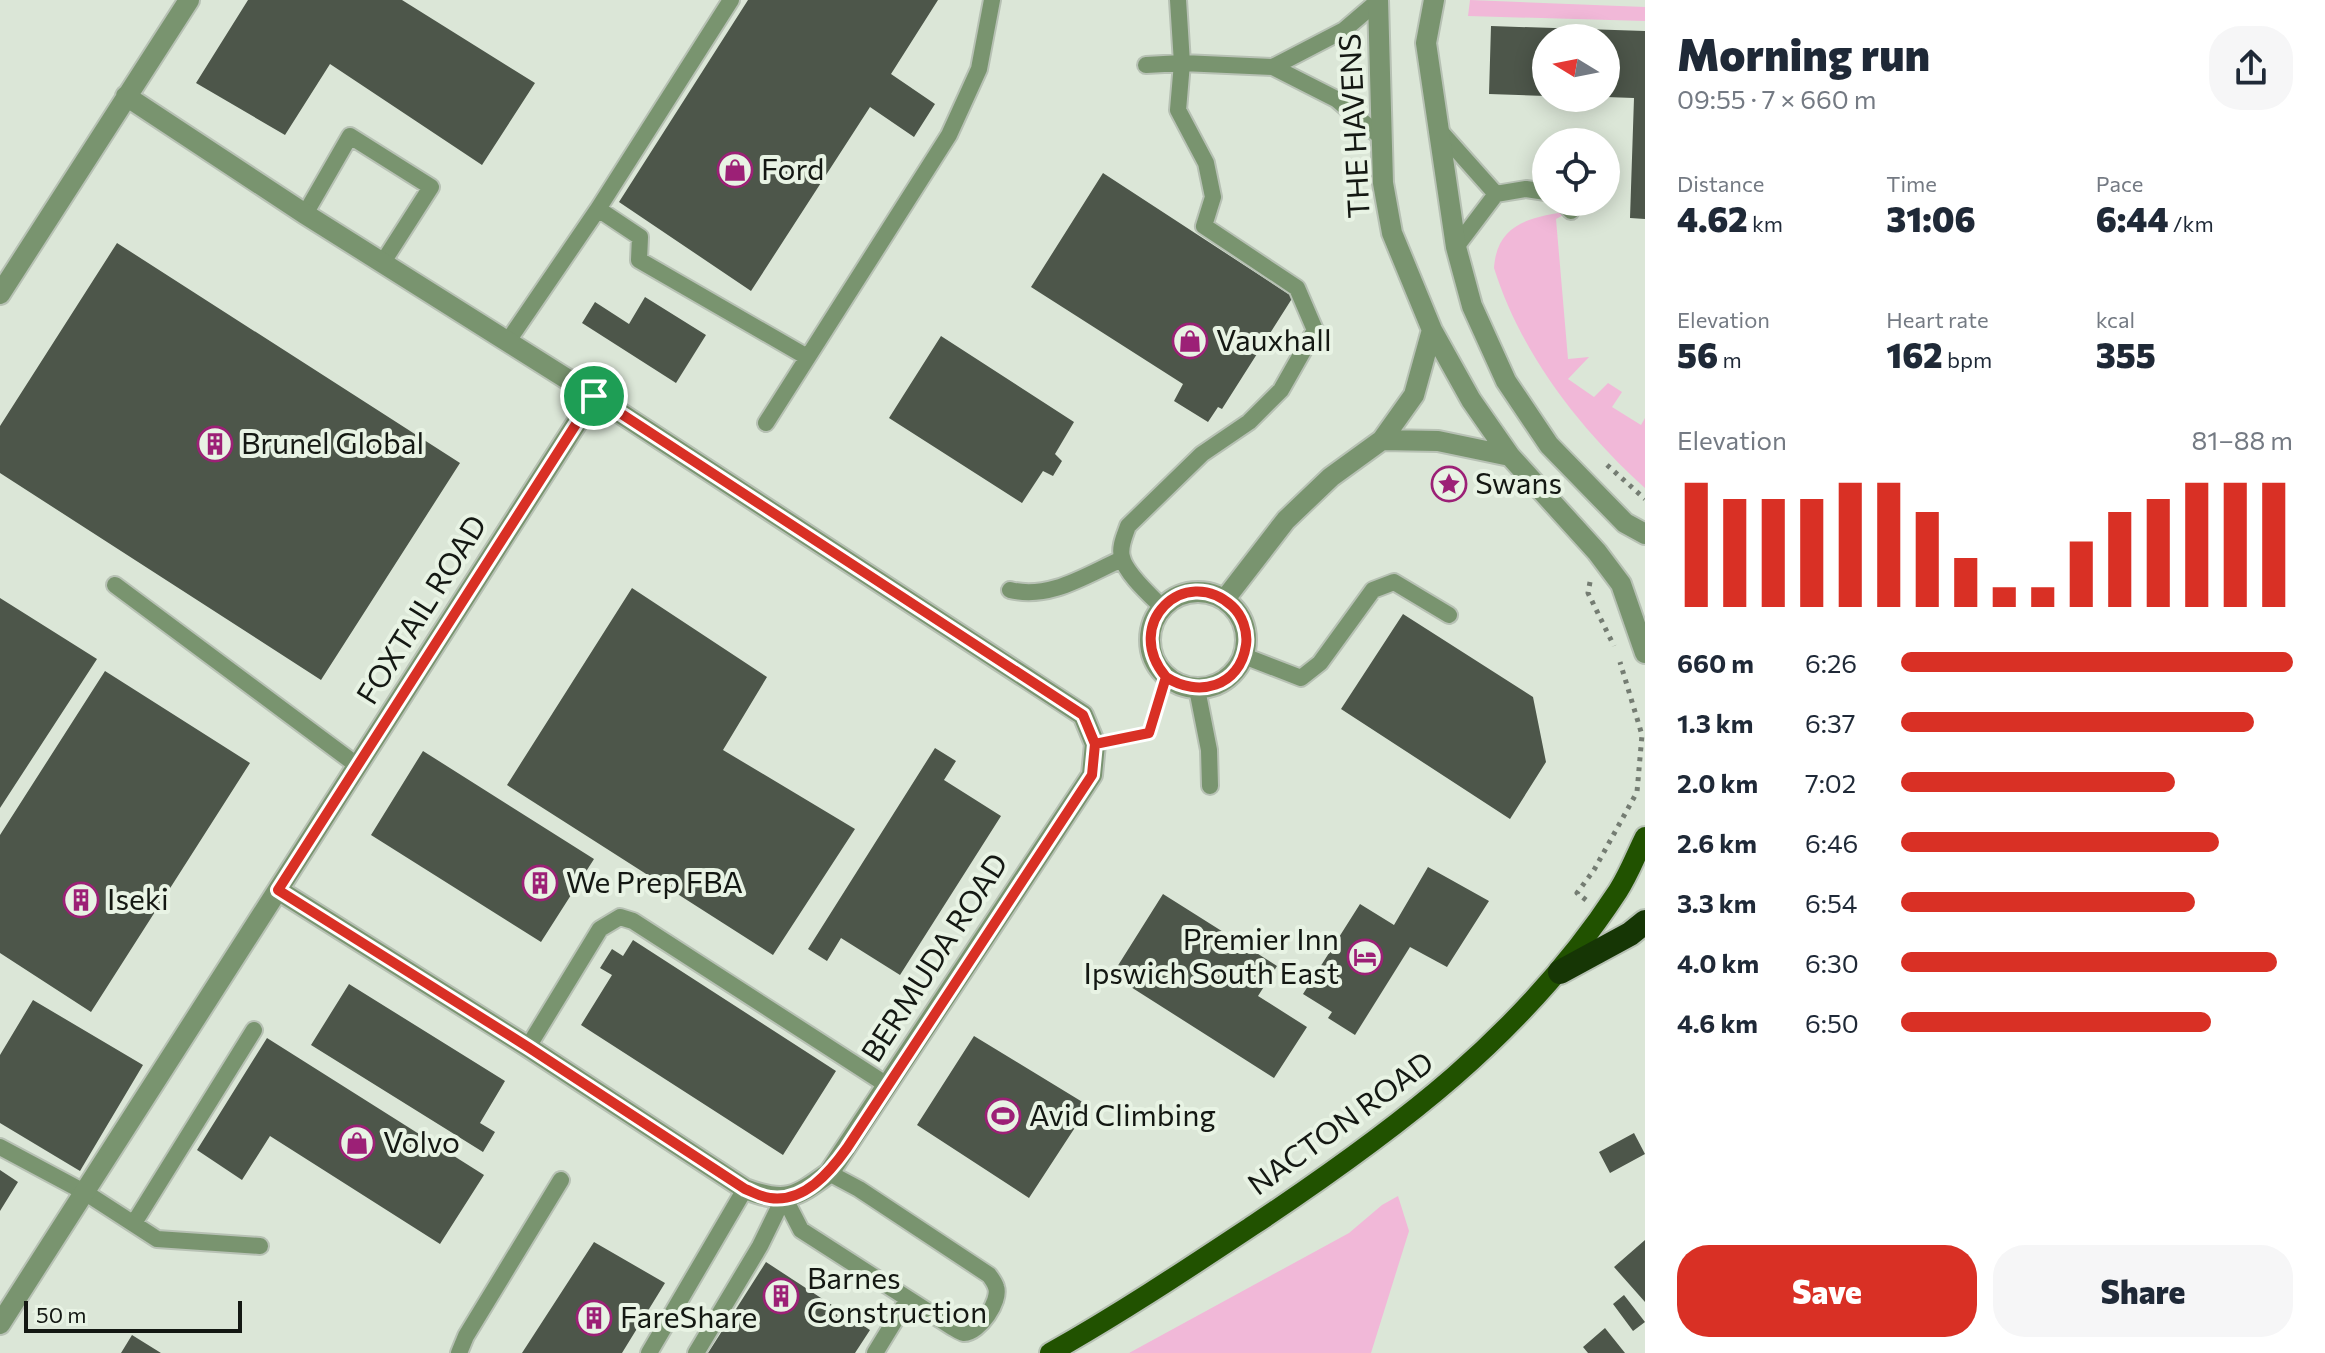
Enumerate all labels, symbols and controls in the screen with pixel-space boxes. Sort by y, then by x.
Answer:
north arrow [1532,24,1620,112]
map controls [1532,24,1620,216]
text: Morning run [1677,26,1930,80]
button: share [2209,26,2293,110]
street label: THE HAVENS [1329,33,1376,219]
text: 09:55 · 7 × 660 m [1677,83,1876,114]
button: locate [1532,128,1620,216]
place label: Ford [761,149,824,186]
shop icon: Ford [716,151,754,189]
text: Distance [1677,170,1764,197]
text: Time [1886,170,1937,197]
text: Pace [2096,170,2143,197]
text: 4.62 [1677,197,1748,239]
text: 31:06 [1886,197,1976,239]
text: 6:44 [2096,197,2169,239]
text: km [1748,210,1783,237]
text: /km [2169,210,2214,237]
text: Elevation [1677,306,1770,333]
text: Heart rate [1886,306,1989,333]
text: kcal [2096,306,2135,333]
place label: Vauxhall [1216,320,1332,357]
shop icon: Vauxhall [1171,322,1209,360]
text: 56 [1677,333,1718,375]
text: 162 [1886,333,1943,375]
text: 355 [2096,333,2156,375]
text: m [1718,346,1742,373]
text: bpm [1943,346,1992,373]
pin [560,362,628,430]
icon: arrive [572,374,616,418]
place label: Brunel Global [241,423,424,460]
text: Elevation [1677,424,1787,455]
text: 81–88 m [2192,424,2293,455]
building icon: Brunel Global [196,425,234,463]
place label: Swans [1475,463,1562,500]
place icon: Swans [1430,465,1468,503]
street label: FOXTAIL ROAD [347,507,493,710]
text: 660 m [1677,647,1754,678]
text: 6:26 [1805,647,1857,678]
text: 1.3 km [1677,707,1753,738]
text: 6:37 [1805,707,1855,738]
text: 2.0 km [1677,767,1758,798]
text: 7:02 [1805,767,1856,798]
text: 2.6 km [1677,827,1757,858]
text: 6:46 [1805,827,1858,858]
street label: BERMUDA ROAD [852,845,1014,1068]
place label: We Prep FBA [566,862,743,899]
building icon: We Prep FBA [521,864,559,902]
place label: Iseki [107,879,169,916]
building icon: Iseki [62,881,100,919]
text: 3.3 km [1677,887,1756,918]
text: 6:54 [1805,887,1857,918]
place label: Premier Inn Ipswich South East [1083,919,1339,990]
hotel icon: Premier Inn Ipswich South East [1346,938,1384,976]
text: 4.0 km [1677,947,1759,978]
text: 6:30 [1805,947,1859,978]
text: 4.6 km [1677,1007,1758,1038]
text: 6:50 [1805,1007,1859,1038]
street label: NACTON ROAD [1240,1042,1439,1202]
place label: Avid Climbing [1029,1095,1216,1132]
sports icon: Avid Climbing [984,1097,1022,1135]
place label: Volvo [383,1122,460,1159]
shop icon: Volvo [338,1124,376,1162]
button: Save [1677,1245,1977,1337]
button: Share [1993,1245,2293,1337]
place label: Barnes Construction [807,1258,987,1329]
building icon: Barnes Construction [762,1277,800,1315]
scale bar [24,1297,242,1333]
place label: FareShare [620,1297,757,1334]
building icon: FareShare [575,1299,613,1337]
text: 50 m [36,1301,86,1328]

